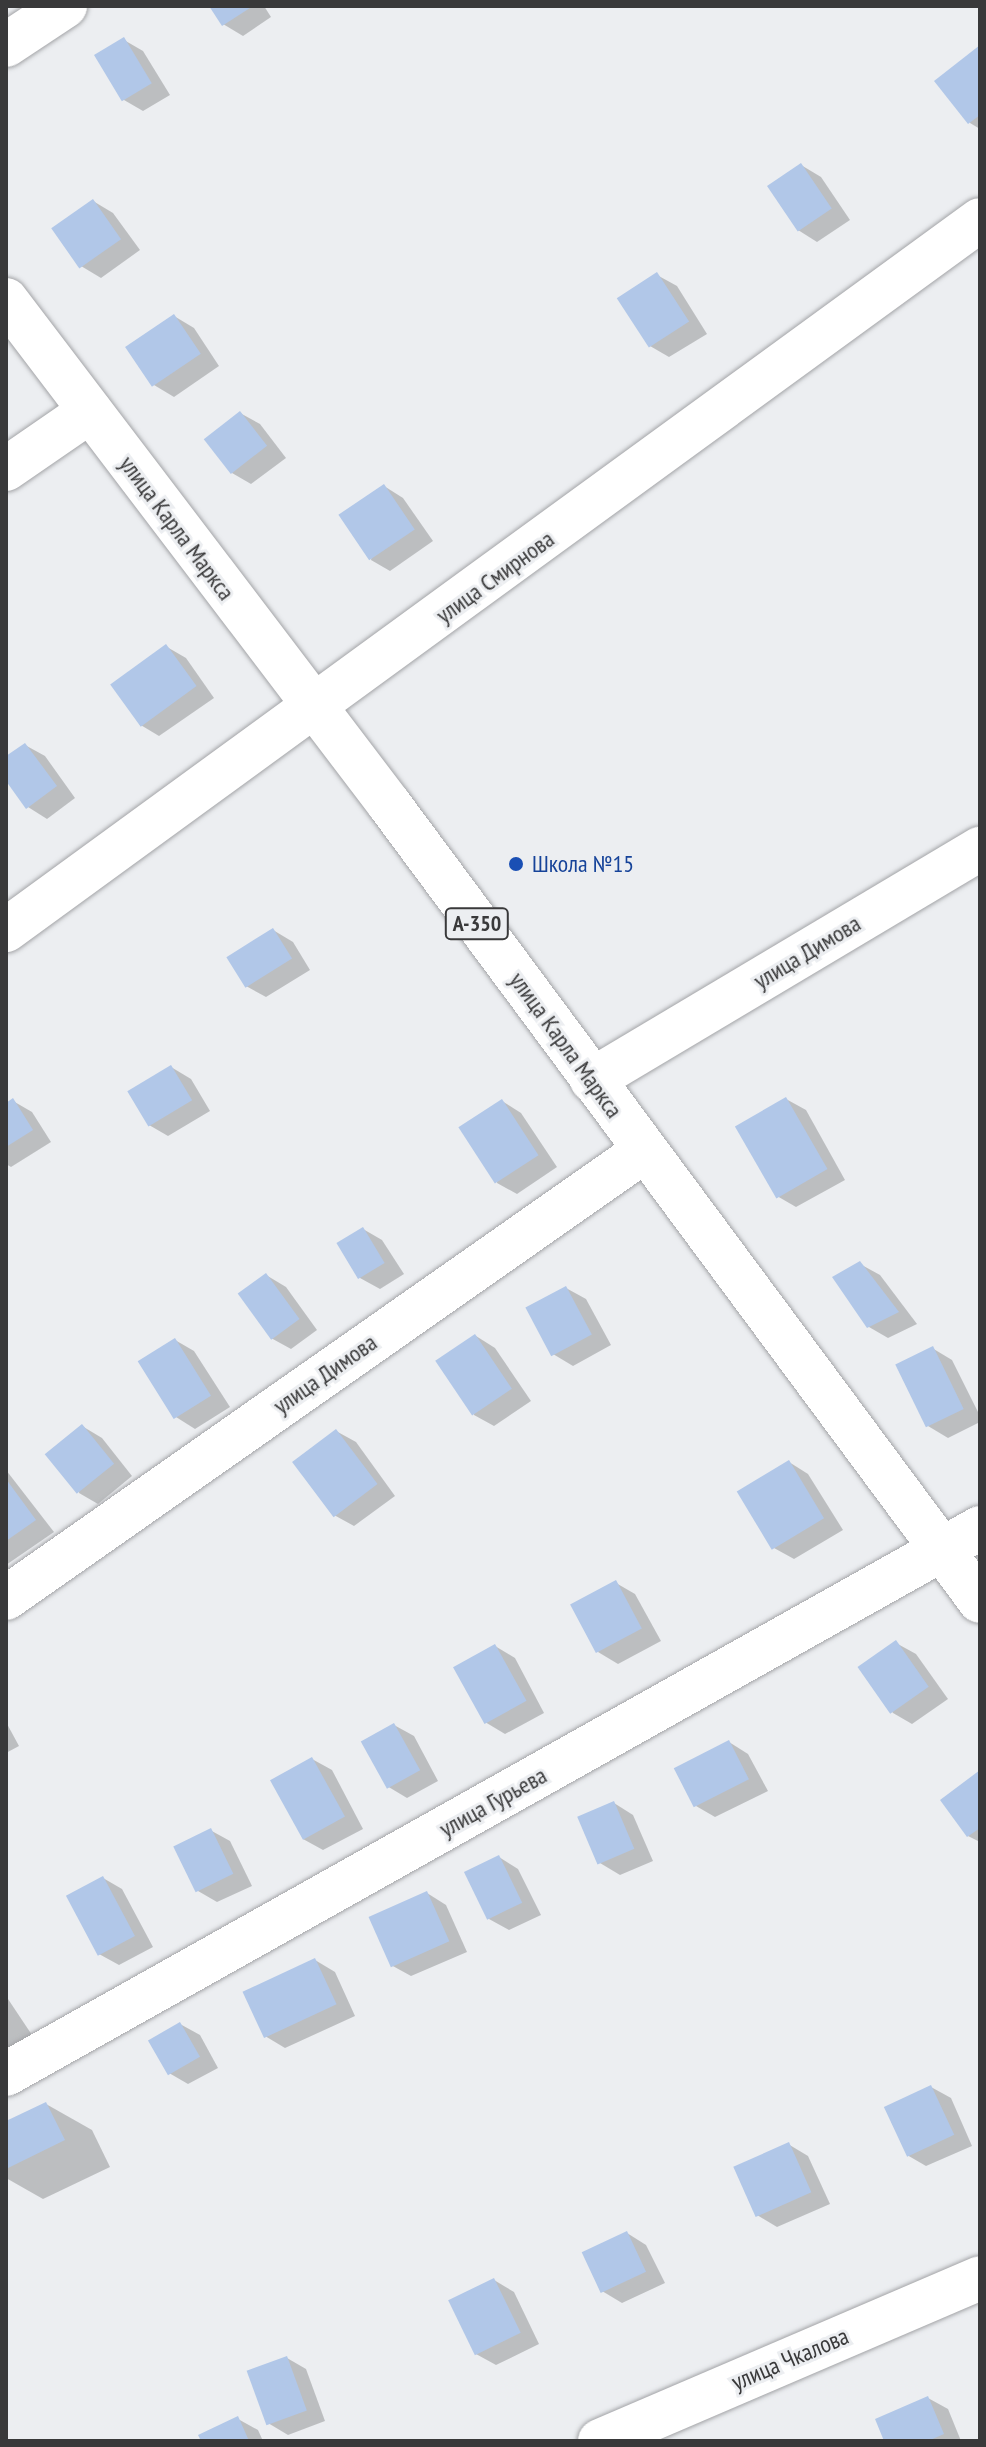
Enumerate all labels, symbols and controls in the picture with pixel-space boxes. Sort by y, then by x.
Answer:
street label: улица Карла Маркса [113,450,241,606]
street label: улица Смирнова [430,525,560,629]
place label: Школа №15 [532,850,634,878]
marker: Школа №15 [507,855,525,873]
road number: А-350 [443,906,511,942]
street label: улица Димова [748,909,866,995]
street label: улица Карла Маркса [503,966,629,1124]
street label: улица Димова [268,1328,382,1420]
street label: улица Гурьева [434,1761,552,1843]
street label: улица Чкалова [727,2321,853,2397]

